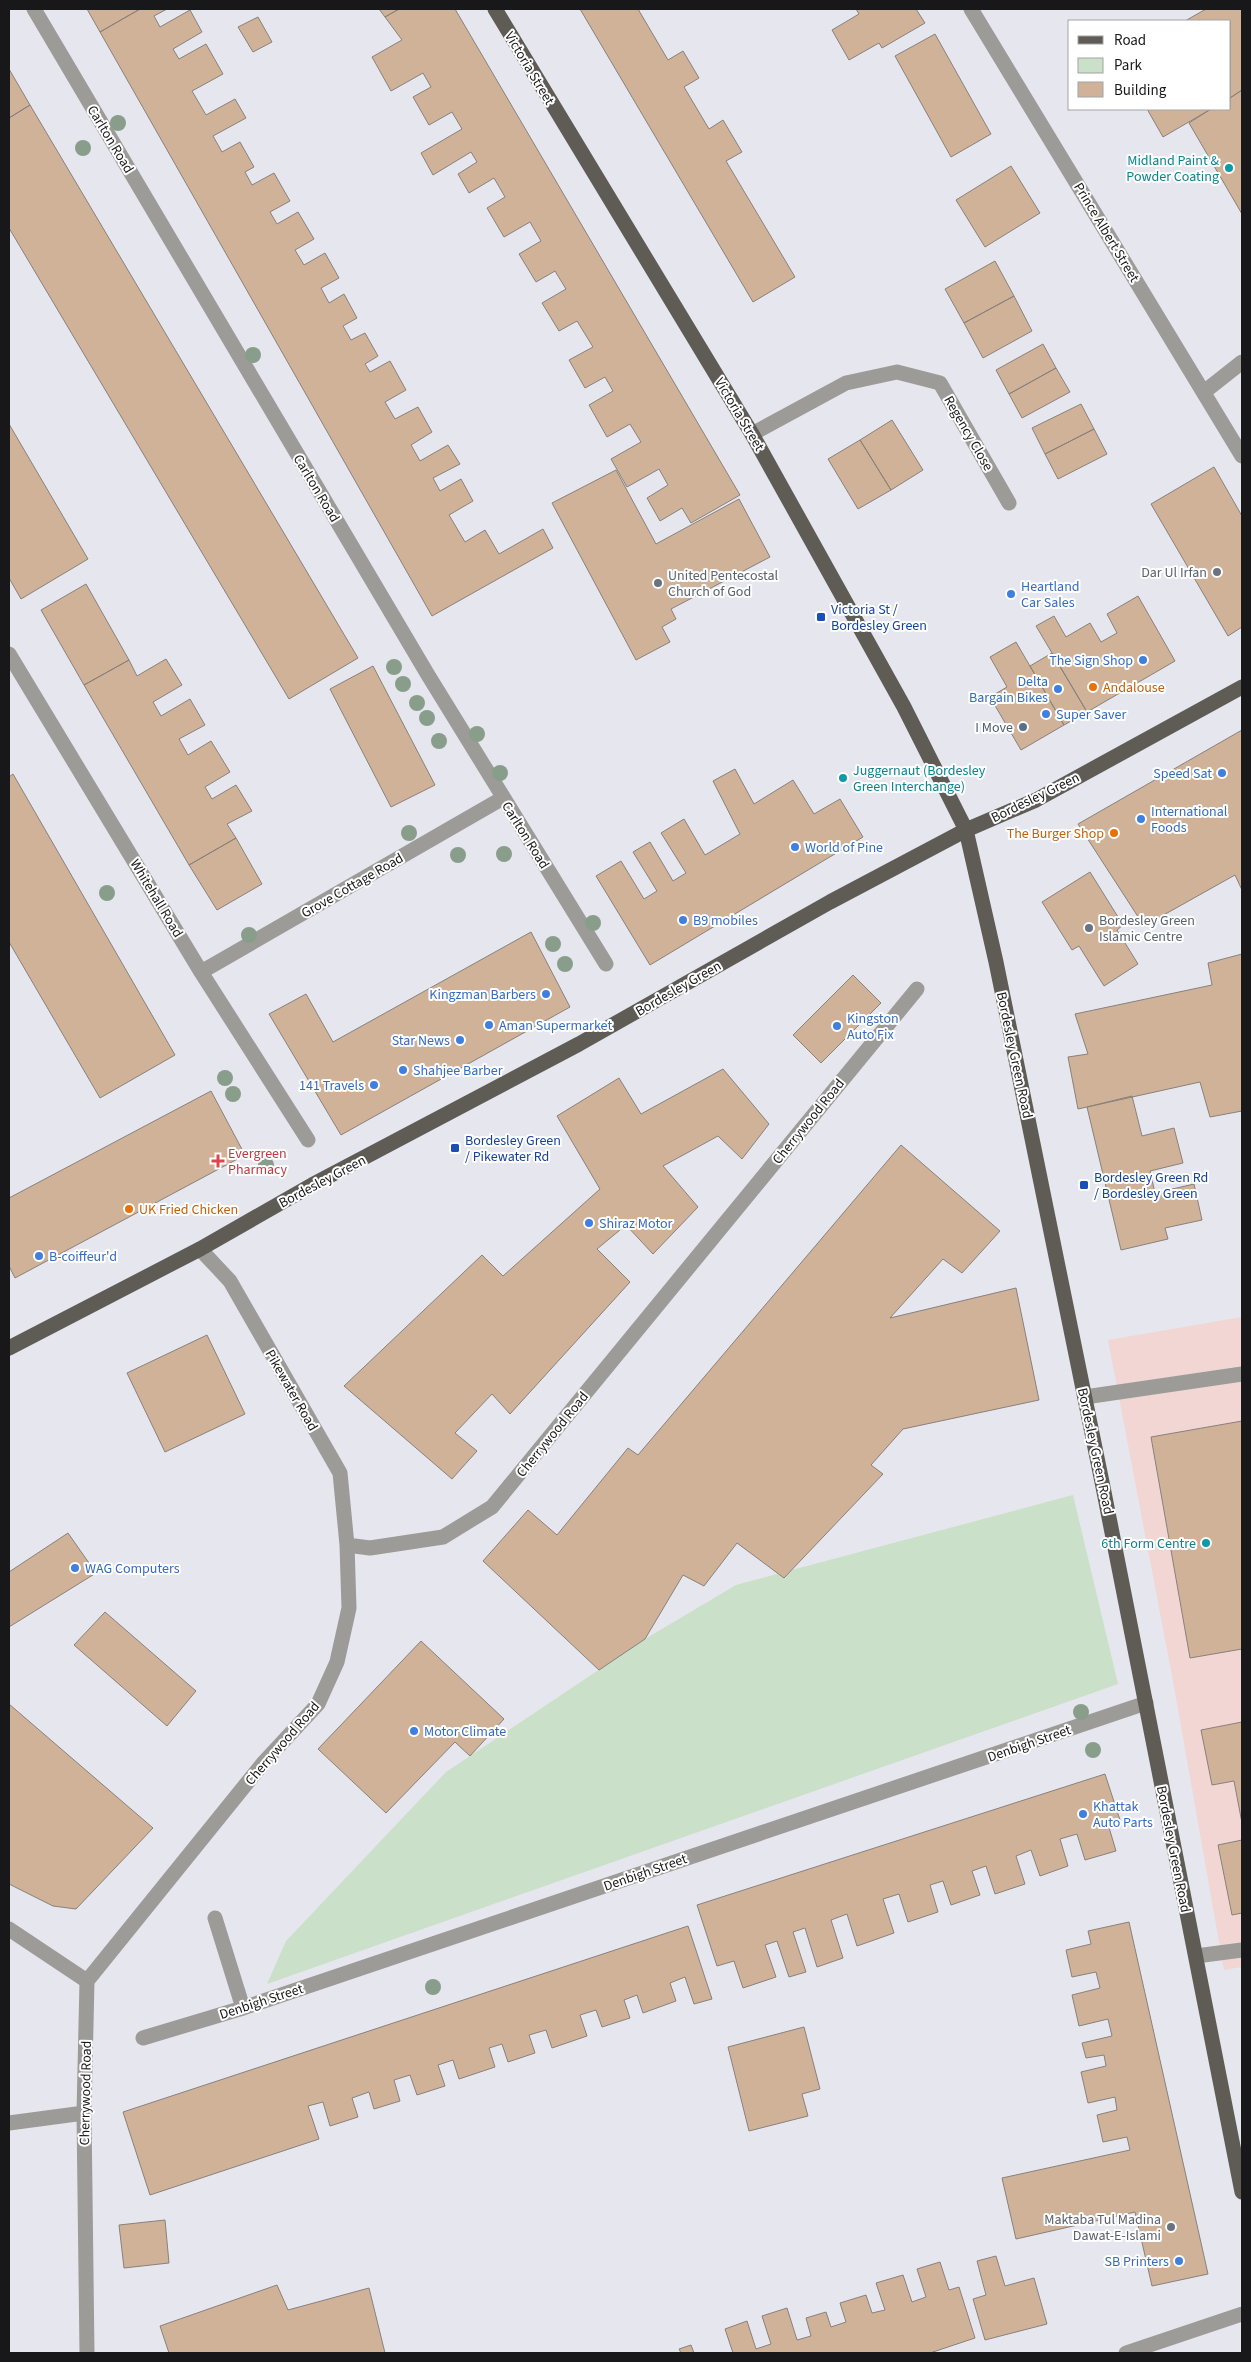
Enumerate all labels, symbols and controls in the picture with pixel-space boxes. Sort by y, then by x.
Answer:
legend [1068,20,1231,110]
street label: Victoria Street [499,28,559,109]
text: Road [1114,30,1146,51]
text: Park [1114,55,1143,76]
text: Building [1114,80,1167,101]
street label: Carlton Road [82,102,138,177]
place label: Midland Paint & Powder Coating [1126,151,1219,187]
marker: Midland Paint & Powder Coating [1223,162,1235,174]
street label: Prince Albert Street [1068,179,1144,286]
street label: Victoria Street [709,374,769,455]
street label: Regency Close [939,392,998,475]
street label: Carlton Road [288,451,344,526]
place label: Dar Ul Irfan [1141,563,1207,583]
place label: United Pentecostal Church of God [668,566,779,602]
marker: Dar Ul Irfan [1211,566,1223,578]
marker: United Pentecostal Church of God [652,577,664,589]
place label: Heartland Car Sales [1021,577,1080,613]
marker: Heartland Car Sales [1005,588,1017,600]
place label: Victoria St / Bordesley Green [831,600,927,636]
marker: Victoria St / Bordesley Green [815,611,827,623]
place label: The Sign Shop [1049,651,1133,671]
marker: The Sign Shop [1137,654,1149,666]
place label: Delta Bargain Bikes [969,672,1048,708]
place label: Andalouse [1103,678,1165,698]
marker: Andalouse [1087,681,1099,693]
marker: Delta Bargain Bikes [1052,683,1064,695]
place label: Super Saver [1056,705,1126,725]
marker: Super Saver [1040,708,1052,720]
place label: I Move [975,718,1013,738]
marker: I Move [1017,721,1029,733]
place label: Juggernaut (Bordesley Green Interchange) [853,761,986,797]
place label: Speed Sat [1153,764,1212,784]
marker: Speed Sat [1216,767,1228,779]
street label: Bordesley Green [988,768,1083,828]
marker: Juggernaut (Bordesley Green Interchange) [837,772,849,784]
street label: Carlton Road [497,798,554,873]
place label: International Foods [1151,802,1228,838]
marker: International Foods [1135,813,1147,825]
place label: The Burger Shop [1007,824,1104,844]
marker: The Burger Shop [1108,827,1120,839]
place label: World of Pine [805,838,883,858]
marker: World of Pine [789,841,801,853]
street label: Grove Cottage Road [298,848,407,923]
street label: Whitehall Road [125,856,187,941]
place label: B9 mobiles [693,911,758,931]
place label: Bordesley Green Islamic Centre [1099,911,1195,947]
marker: B9 mobiles [677,914,689,926]
marker: Bordesley Green Islamic Centre [1083,922,1095,934]
street label: Bordesley Green [632,956,725,1022]
place label: Kingzman Barbers [429,985,536,1005]
marker: Kingzman Barbers [540,988,552,1000]
street label: Bordesley Green Road [991,990,1037,1120]
place label: Kingston Auto Fix [847,1009,899,1045]
place label: Aman Supermarket [499,1016,612,1036]
marker: Aman Supermarket [483,1019,495,1031]
marker: Kingston Auto Fix [831,1020,843,1032]
place label: Star News [392,1031,450,1051]
marker: Star News [454,1034,466,1046]
place label: Shahjee Barber [413,1061,503,1081]
marker: Shahjee Barber [397,1064,409,1076]
street label: Cherrywood Road [768,1075,850,1169]
place label: 141 Travels [299,1076,364,1096]
marker: 141 Travels [368,1079,380,1091]
place label: Bordesley Green / Pikewater Rd [465,1131,561,1167]
marker: Bordesley Green / Pikewater Rd [449,1142,461,1154]
place label: Evergreen Pharmacy [228,1144,288,1180]
street label: Bordesley Green [275,1151,370,1213]
marker: Evergreen Pharmacy [212,1155,224,1167]
place label: Bordesley Green Rd / Bordesley Green [1094,1168,1208,1204]
marker: Bordesley Green Rd / Bordesley Green [1078,1179,1090,1191]
place label: UK Fried Chicken [139,1200,238,1220]
marker: UK Fried Chicken [123,1203,135,1215]
place label: Shiraz Motor [599,1214,673,1234]
marker: Shiraz Motor [583,1217,595,1229]
place label: B-coiffeur'd [49,1247,117,1267]
marker: B-coiffeur'd [33,1250,45,1262]
street label: Pikewater Road [260,1346,323,1435]
street label: Bordesley Green Road [1072,1386,1118,1516]
street label: Cherrywood Road [512,1388,594,1482]
place label: 6th Form Centre [1101,1534,1196,1554]
marker: 6th Form Centre [1200,1537,1212,1549]
place label: WAG Computers [85,1559,180,1579]
marker: WAG Computers [69,1562,81,1574]
street label: Cherrywood Road [241,1697,325,1790]
street label: Denbigh Street [985,1720,1074,1768]
place label: Motor Climate [424,1722,506,1742]
marker: Motor Climate [408,1725,420,1737]
street label: Bordesley Green Road [1151,1784,1195,1914]
place label: Khattak Auto Parts [1093,1797,1153,1833]
marker: Khattak Auto Parts [1077,1808,1089,1820]
street label: Denbigh Street [601,1849,690,1897]
street label: Denbigh Street [217,1979,306,2025]
street label: Cherrywood Road [75,2040,97,2146]
place label: Maktaba Tul Madina Dawat-E-Islami [1044,2210,1161,2246]
marker: Maktaba Tul Madina Dawat-E-Islami [1165,2221,1177,2233]
place label: SB Printers [1104,2252,1169,2272]
marker: SB Printers [1173,2255,1185,2267]

